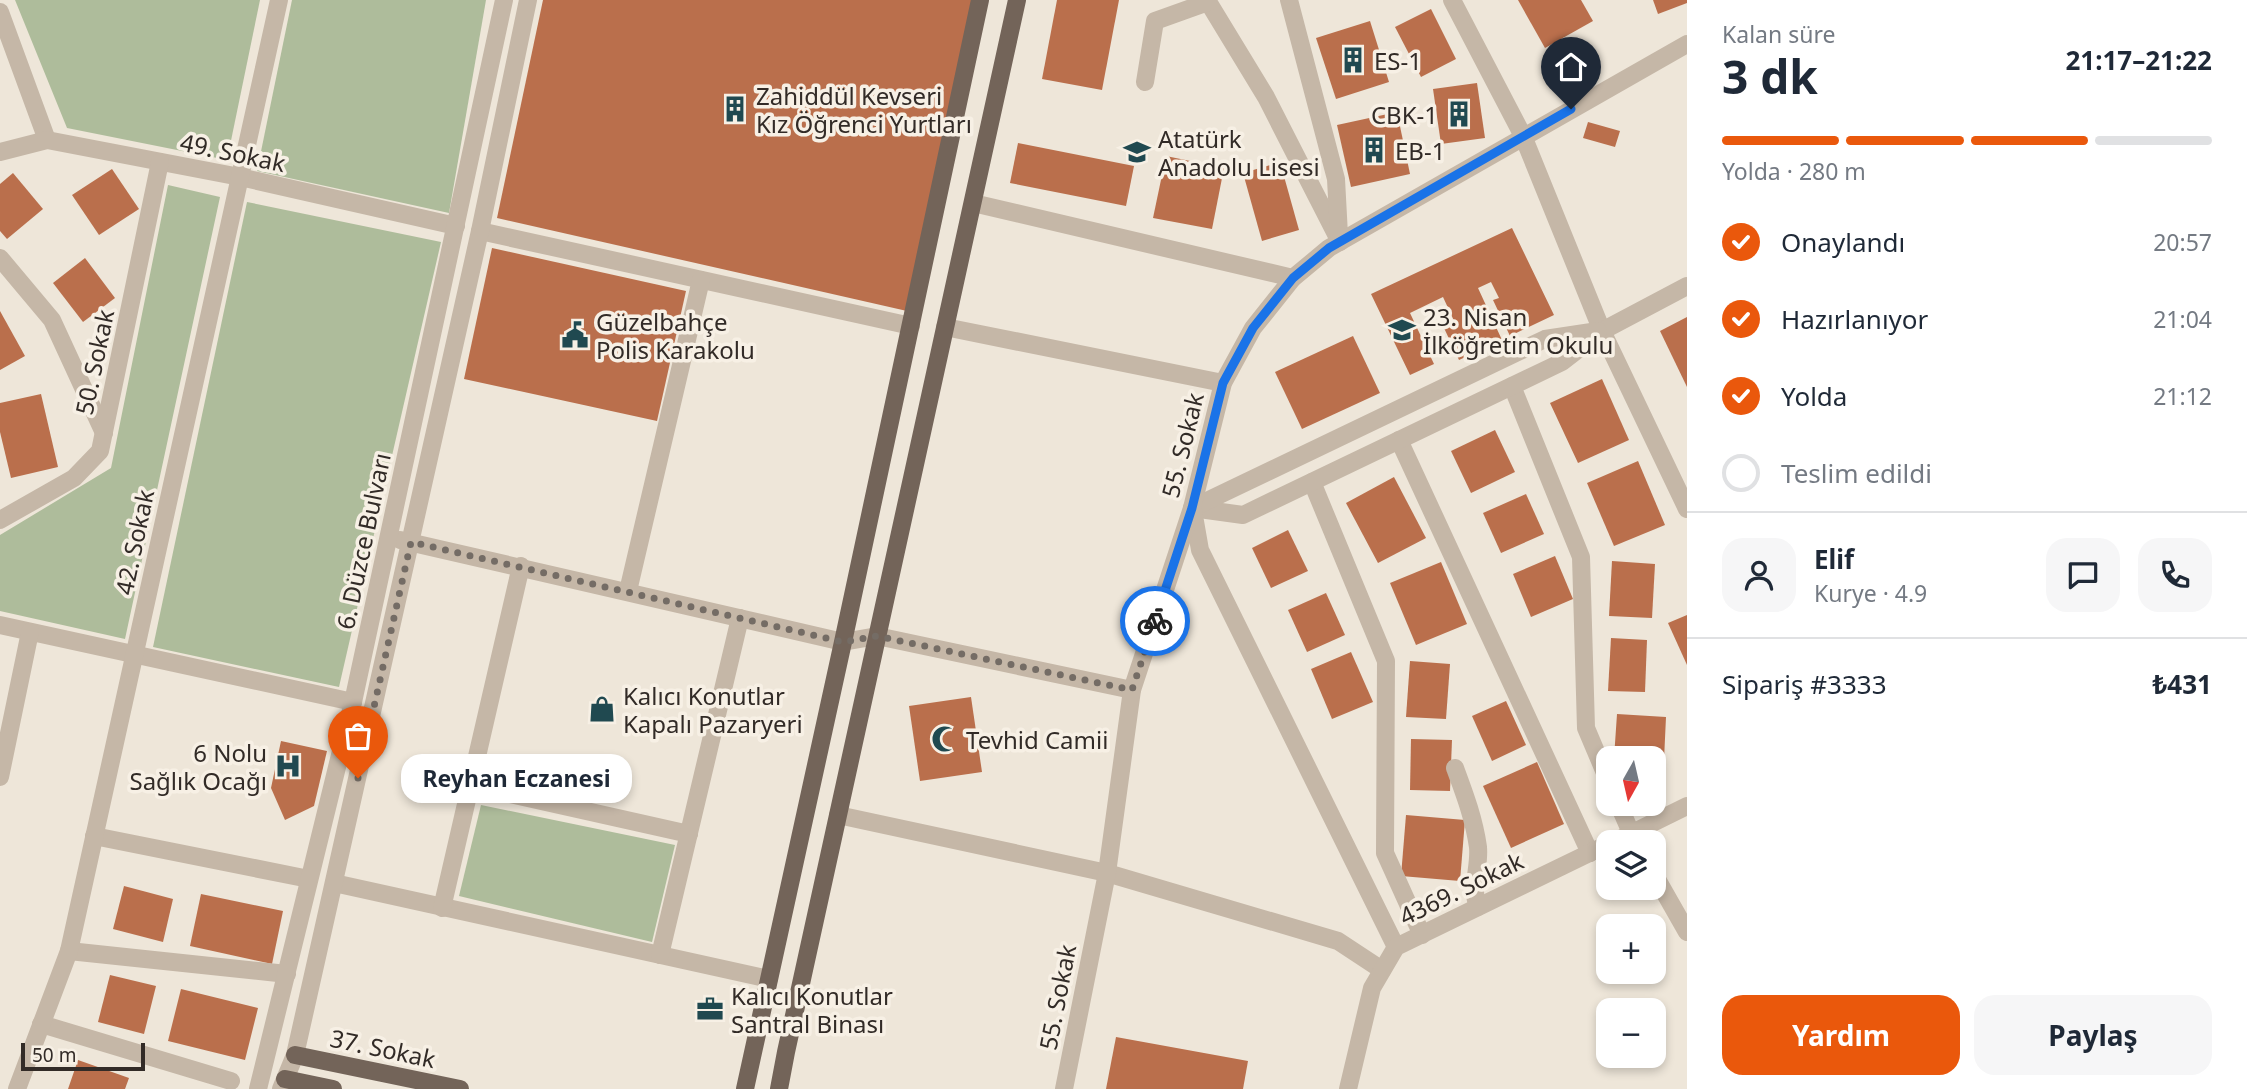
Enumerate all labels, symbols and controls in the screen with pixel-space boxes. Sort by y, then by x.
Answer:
text: Kalan süre [1722,18,1835,50]
pin [1541,37,1601,109]
text: 21:17–21:22 [2065,42,2212,78]
place label: ES-1 [1374,44,1422,77]
building icon: ES-1 [1338,45,1368,75]
text: 3 dk [1722,45,1818,107]
icon: home [1552,48,1590,86]
place label: Zahiddül Kevseri Kız Öğrenci Yurtları [756,79,972,140]
building icon: Zahiddül Kevseri Kız Öğrenci Yurtları [720,94,750,124]
place label: CBK-1 [1371,98,1438,131]
building icon: CBK-1 [1444,99,1474,129]
place label: Atatürk Anadolu Lisesi [1158,122,1320,183]
street label: 49. Sokak [177,125,289,179]
place label: EB-1 [1395,134,1445,167]
building icon: EB-1 [1359,135,1389,165]
school or university icon: Atatürk Anadolu Lisesi [1122,137,1152,167]
text: Yolda · 280 m [1722,155,1866,187]
icon: check [1722,223,1760,261]
text: Onaylandı [1781,224,1905,260]
text: 20:57 [2153,226,2212,258]
place label: 23. Nisan İlköğretim Okulu [1423,300,1613,361]
icon: check [1722,300,1760,338]
text: Hazırlanıyor [1781,301,1928,337]
text: 21:04 [2153,303,2212,335]
place label: Güzelbahçe Polis Karakolu [596,305,755,366]
street label: 50. Sokak [67,306,121,418]
school or university icon: 23. Nisan İlköğretim Okulu [1387,315,1417,345]
public building icon: Güzelbahçe Polis Karakolu [560,320,590,350]
icon: check [1722,377,1760,415]
text: Yolda [1781,378,1847,414]
text: 21:12 [2153,380,2212,412]
street label: 55. Sokak [1153,389,1211,501]
street label: 6. Düzce Bulvarı [328,450,398,632]
text: Teslim edildi [1781,455,1932,491]
street label: 42. Sokak [107,486,161,598]
button: person [1722,538,1796,612]
button: chat [2046,538,2120,612]
button: phone [2138,538,2212,612]
text: Elif [1814,541,1854,577]
text: Kurye · 4.9 [1814,577,1927,609]
courier [1120,586,1190,656]
icon: bike [1136,602,1174,640]
text: Sipariş #3333 [1722,666,1887,702]
text: ₺431 [2153,666,2212,702]
place label: Kalıcı Konutlar Kapalı Pazaryeri [623,679,803,740]
shop icon: Kalıcı Konutlar Kapalı Pazaryeri [587,694,617,724]
pin [328,706,388,778]
icon: bag [339,717,377,755]
place label: Tevhid Camii [966,723,1108,756]
mosque icon: Tevhid Camii [930,724,960,754]
place label: 6 Nolu Sağlık Ocağı [129,736,267,797]
north arrow [1596,746,1666,816]
map controls [1596,746,1666,1068]
hospital icon: 6 Nolu Sağlık Ocağı [273,751,303,781]
callout: Reyhan Eczanesi [400,754,631,802]
text: Reyhan Eczanesi [422,762,611,794]
button: layers [1596,830,1666,900]
street label: 4369. Sokak [1393,844,1529,932]
button: + [1596,914,1666,984]
street label: 55. Sokak [1031,941,1083,1053]
place label: Kalıcı Konutlar Santral Binası [731,979,893,1040]
office icon: Kalıcı Konutlar Santral Binası [695,994,725,1024]
button: Yardım [1722,995,1960,1075]
button: Paylaş [1974,995,2212,1075]
button: − [1596,998,1666,1068]
street label: 37. Sokak [327,1021,439,1075]
scale bar [21,1040,145,1072]
text: 50 m [32,1042,76,1068]

